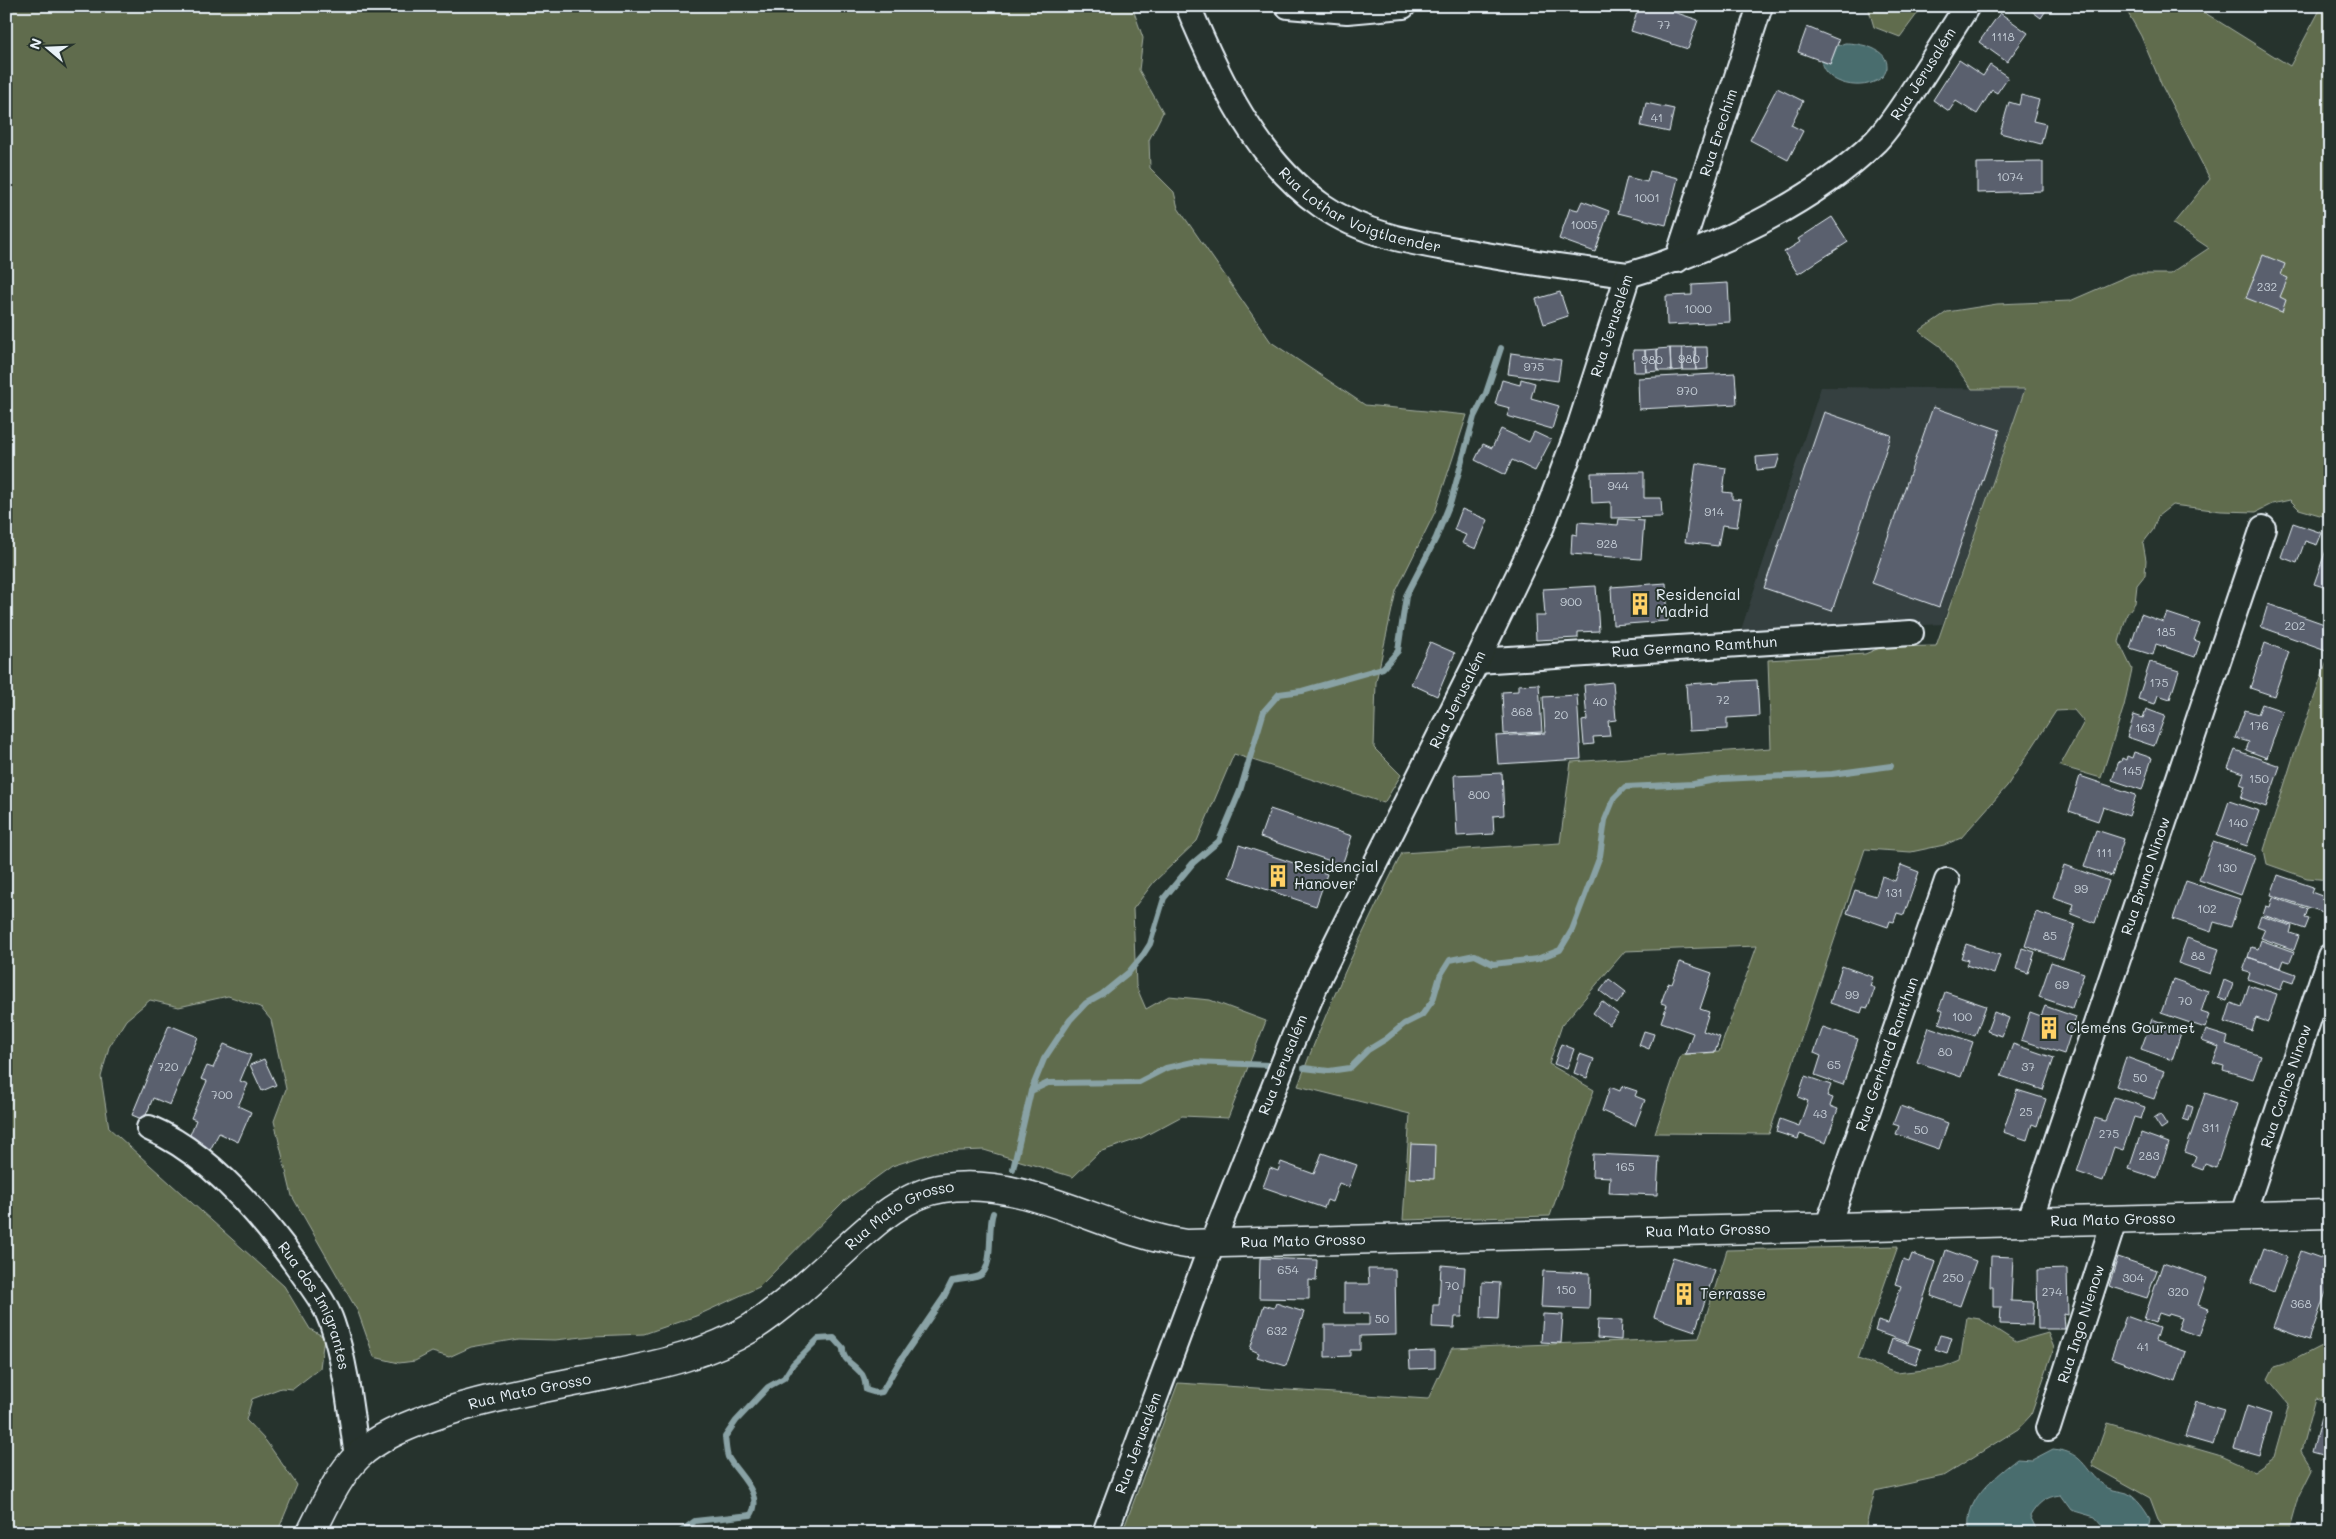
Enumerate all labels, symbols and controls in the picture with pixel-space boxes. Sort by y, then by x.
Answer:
house number: 77 [1657,16,1671,32]
north arrow [22,22,72,72]
street label: Rua Jerusalém [1885,23,1960,124]
house number: 1118 [1991,28,2015,44]
text: N [25,35,46,52]
street label: Rua Erechim [1694,86,1741,179]
house number: 41 [1651,109,1663,125]
street label: Rua Lothar Voigtlaender [1275,162,1443,256]
house number: 1074 [1997,168,2023,184]
house number: 1001 [1634,189,1660,205]
house number: 1005 [1570,216,1598,232]
street label: Rua Jerusalém [1585,272,1637,380]
house number: 232 [2257,278,2277,294]
house number: 1000 [1684,300,1712,316]
house number: 980 [1678,350,1700,366]
house number: 980 [1641,351,1663,367]
house number: 975 [1524,358,1544,374]
house number: 970 [1676,382,1698,398]
house number: 944 [1607,477,1629,493]
house number: 914 [1704,503,1724,519]
house number: 928 [1596,535,1618,551]
place label: Residencial Madrid [1656,584,1740,621]
building icon: Residencial Madrid [1627,591,1653,617]
house number: 900 [1560,593,1583,609]
house number: 202 [2285,617,2305,633]
house number: 185 [2156,623,2176,639]
street label: Rua Germano Ramthun [1611,631,1778,661]
street label: Rua Jerusalém [1424,647,1490,751]
house number: 175 [2149,674,2169,690]
house number: 72 [1716,691,1730,707]
house number: 40 [1593,693,1608,709]
house number: 868 [1511,703,1533,719]
house number: 20 [1554,706,1569,722]
house number: 176 [2249,717,2269,733]
house number: 163 [2135,719,2155,735]
house number: 145 [2122,762,2142,778]
house number: 150 [2249,770,2269,786]
house number: 800 [1468,786,1491,802]
street label: Rua Bruno Ninow [2116,814,2174,938]
house number: 140 [2228,814,2249,830]
house number: 111 [2096,844,2112,860]
place label: Residencial Hanover [1294,856,1378,893]
house number: 130 [2217,859,2237,875]
building icon: Residencial Hanover [1265,863,1291,889]
house number: 99 [2074,880,2088,896]
house number: 131 [1885,884,1903,900]
house number: 102 [2197,900,2217,916]
house number: 85 [2043,927,2057,943]
house number: 88 [2191,947,2205,963]
street label: Rua Gerhard Ramthun [1850,974,1922,1134]
house number: 69 [2055,976,2069,992]
house number: 99 [1845,986,1859,1002]
house number: 70 [2178,992,2193,1008]
house number: 100 [1952,1008,1973,1024]
street label: Rua Jerusalém [1253,1011,1311,1118]
building icon: Clemens Gourmet [2036,1015,2062,1041]
place label: Clemens Gourmet [2066,1017,2195,1037]
street label: Rua Carlos Ninow [2255,1022,2315,1150]
house number: 80 [1938,1043,1953,1059]
house number: 65 [1827,1056,1841,1072]
house number: 720 [158,1058,179,1074]
house number: 37 [2021,1058,2035,1074]
house number: 50 [2133,1069,2148,1085]
house number: 700 [211,1086,233,1102]
house number: 25 [2019,1103,2033,1119]
house number: 43 [1813,1105,1827,1121]
house number: 311 [2202,1119,2220,1135]
house number: 50 [1914,1121,1929,1137]
house number: 275 [2099,1125,2119,1141]
house number: 283 [2139,1147,2159,1163]
house number: 165 [1615,1158,1635,1174]
street label: Rua Mato Grosso [840,1176,955,1254]
street label: Rua Mato Grosso [2050,1207,2175,1230]
street label: Rua Mato Grosso [1645,1218,1771,1241]
street label: Rua Mato Grosso [1240,1228,1366,1252]
street label: Rua dos Imigrantes [274,1237,355,1371]
house number: 654 [1277,1261,1299,1277]
street label: Rua Ingo Nienow [2052,1262,2108,1386]
house number: 250 [1942,1269,1964,1285]
house number: 304 [2122,1269,2144,1285]
house number: 70 [1445,1277,1460,1293]
house number: 150 [1556,1281,1576,1297]
building icon: Terrasse [1671,1281,1697,1307]
place label: Terrasse [1700,1283,1766,1303]
house number: 274 [2042,1283,2062,1299]
house number: 320 [2167,1283,2189,1299]
house number: 368 [2290,1295,2312,1311]
house number: 50 [1375,1310,1390,1326]
house number: 632 [1267,1322,1287,1338]
house number: 41 [2137,1338,2149,1354]
street label: Rua Mato Grosso [466,1368,593,1414]
street label: Rua Jerusalém [1109,1389,1165,1496]

